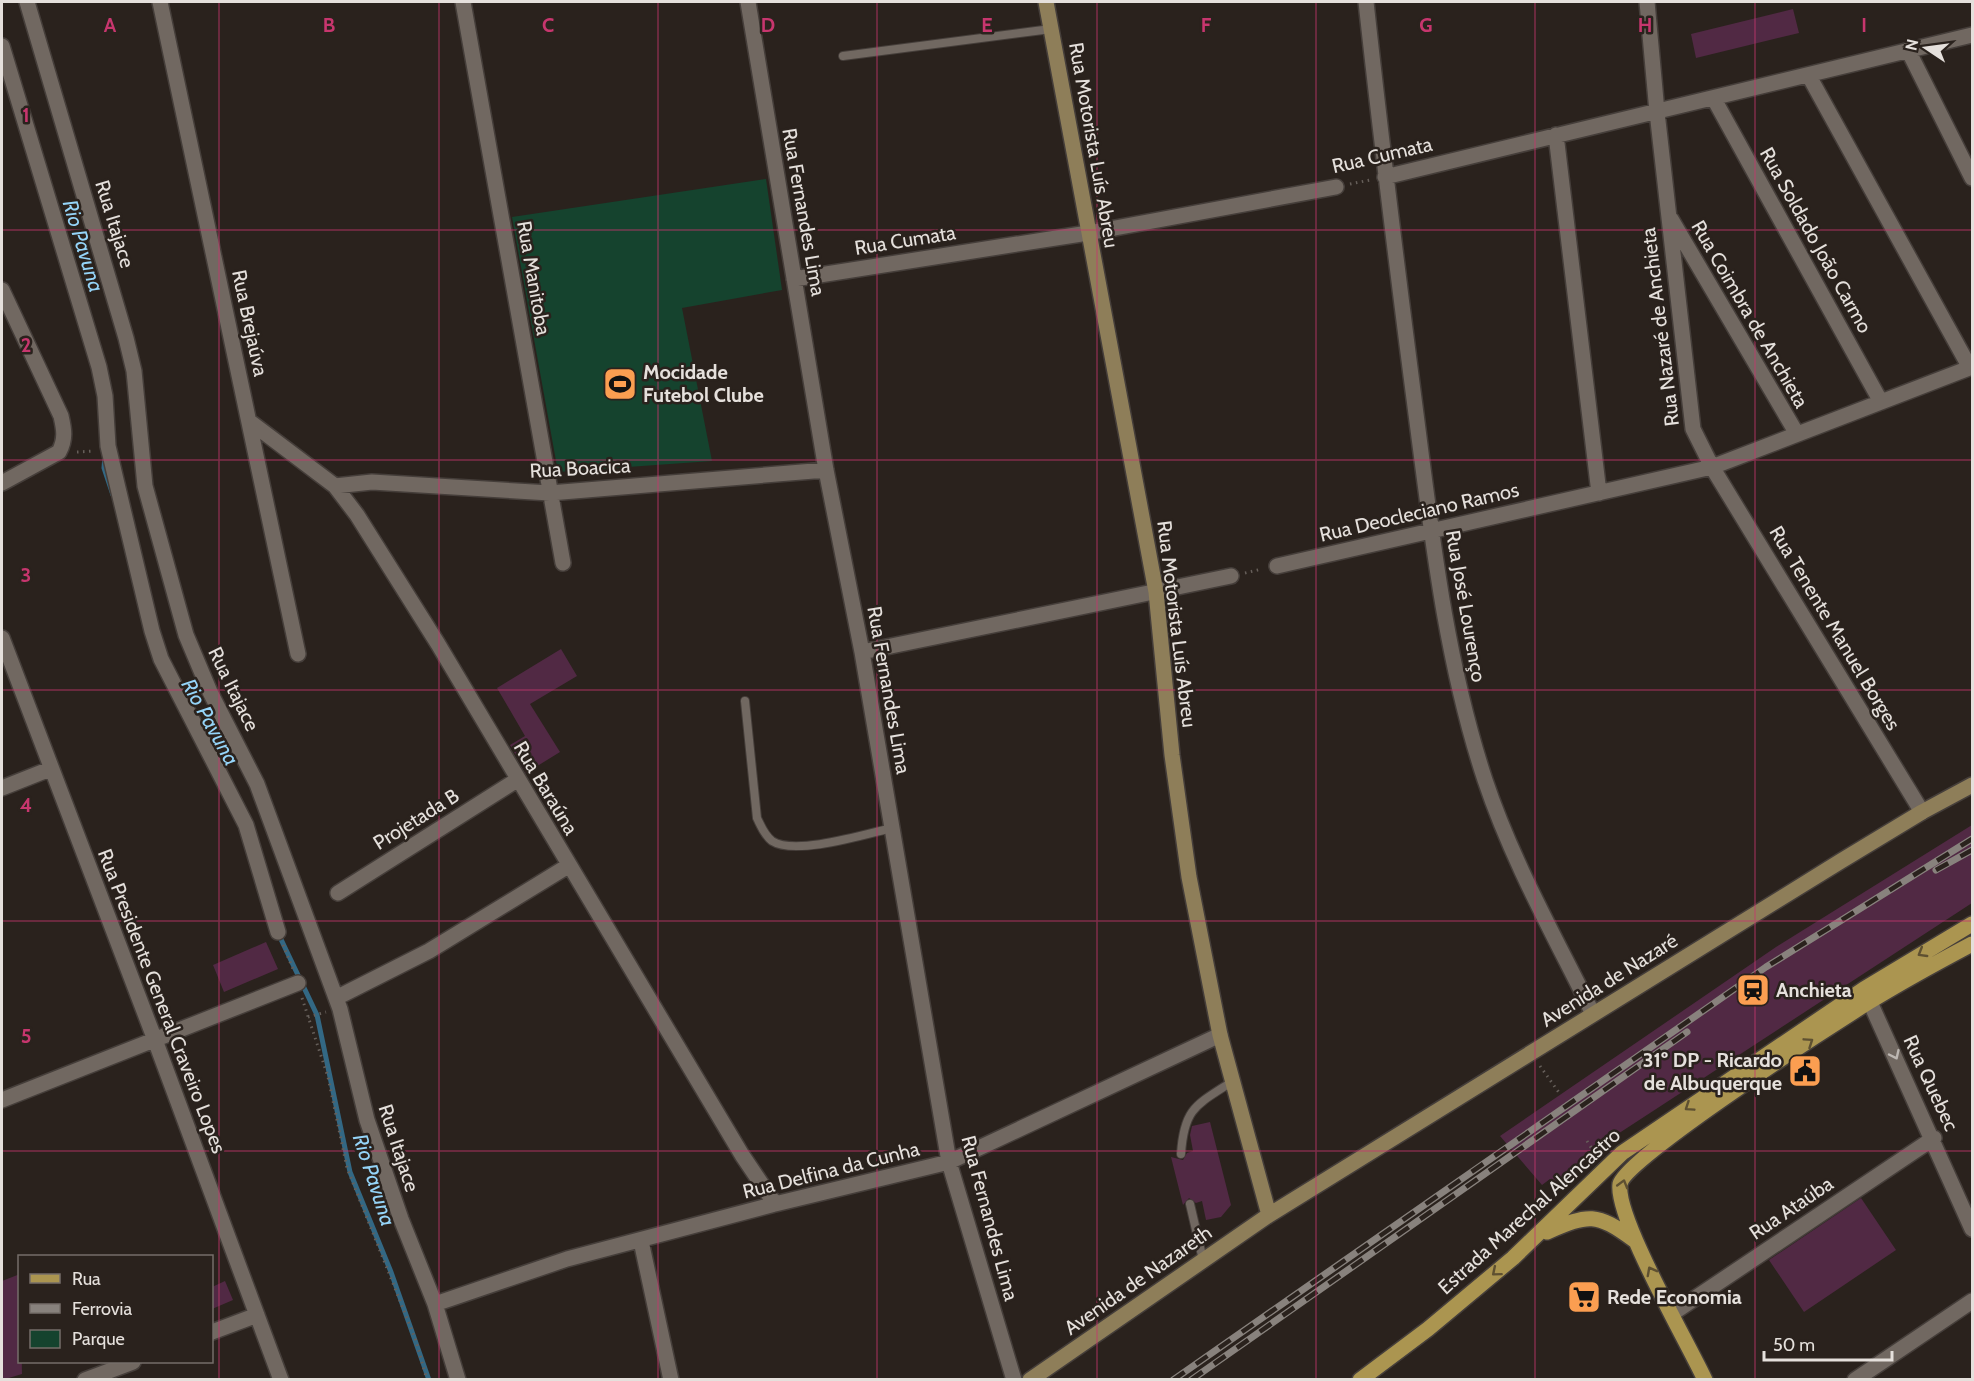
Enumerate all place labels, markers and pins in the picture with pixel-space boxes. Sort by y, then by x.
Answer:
place label: Mocidade Futebol Clube [643,360,764,407]
sports icon: Mocidade Futebol Clube [602,366,638,402]
station icon: Anchieta [1735,972,1771,1008]
place label: Anchieta [1776,978,1852,1002]
place label: 31º DP - Ricardo de Albuquerque [1643,1048,1782,1095]
public building icon: 31º DP - Ricardo de Albuquerque [1787,1053,1823,1089]
supermarket icon: Rede Economia [1566,1279,1602,1315]
place label: Rede Economia [1607,1285,1742,1309]

